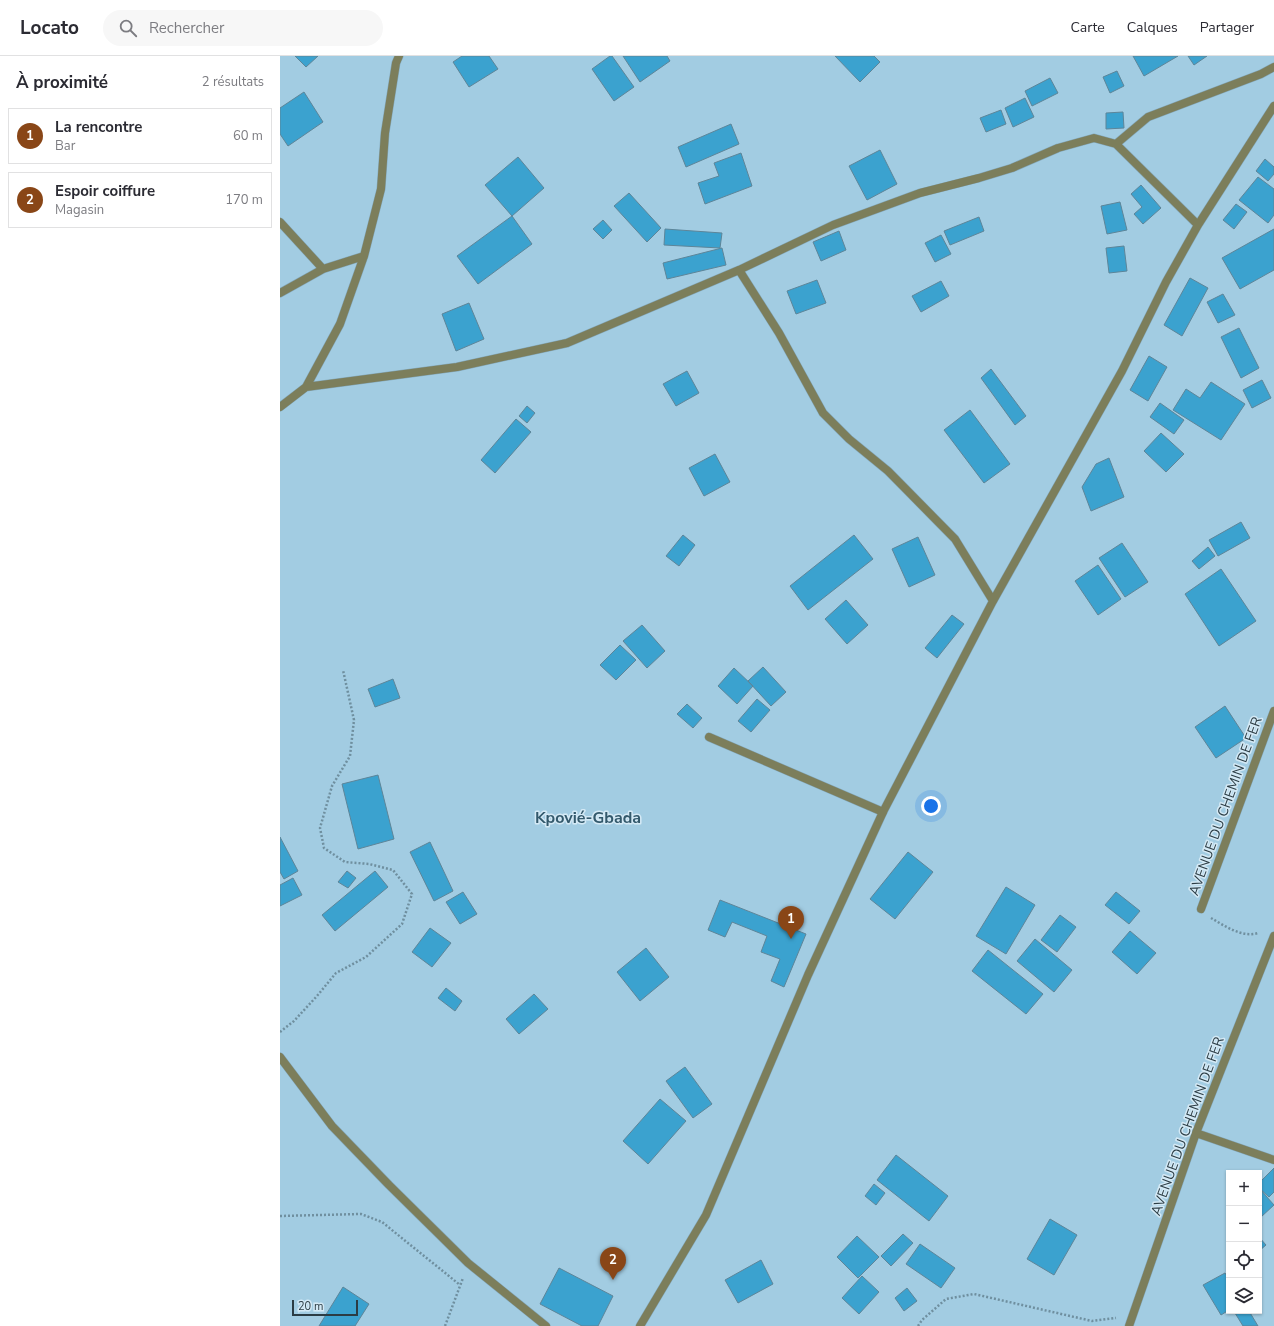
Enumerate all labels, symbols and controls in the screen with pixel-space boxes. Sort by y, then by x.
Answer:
search box [103,10,383,46]
text: Locato [20,15,79,41]
icon: search [117,17,139,39]
text: Rechercher [149,18,224,38]
text: Carte [1071,18,1105,37]
text: Calques [1127,18,1178,37]
text: Partager [1200,18,1254,37]
text: À proximité [16,71,108,94]
text: 2 résultats [202,73,264,91]
text: La rencontre [55,117,142,137]
text: 1 [26,127,34,145]
text: 60 m [233,127,263,145]
text: Bar [55,137,75,155]
text: Espoir coiffure [55,181,155,201]
text: 2 [26,191,34,209]
text: 170 m [225,191,263,209]
text: Magasin [55,201,104,219]
street label: AVENUE DU CHEMIN DE FER [1184,714,1267,898]
your location [921,796,941,816]
district label: Kpovié-Gbada [535,807,641,829]
pin: 1 [778,906,804,939]
street label: AVENUE DU CHEMIN DE FER [1146,1034,1229,1218]
map controls [1226,1170,1262,1314]
button: + [1226,1170,1262,1206]
button: − [1226,1206,1262,1242]
button: locate [1226,1242,1262,1278]
pin: 2 [600,1247,626,1280]
button: layers [1226,1278,1262,1314]
scale bar [292,1298,358,1317]
text: 20 m [298,1299,323,1314]

